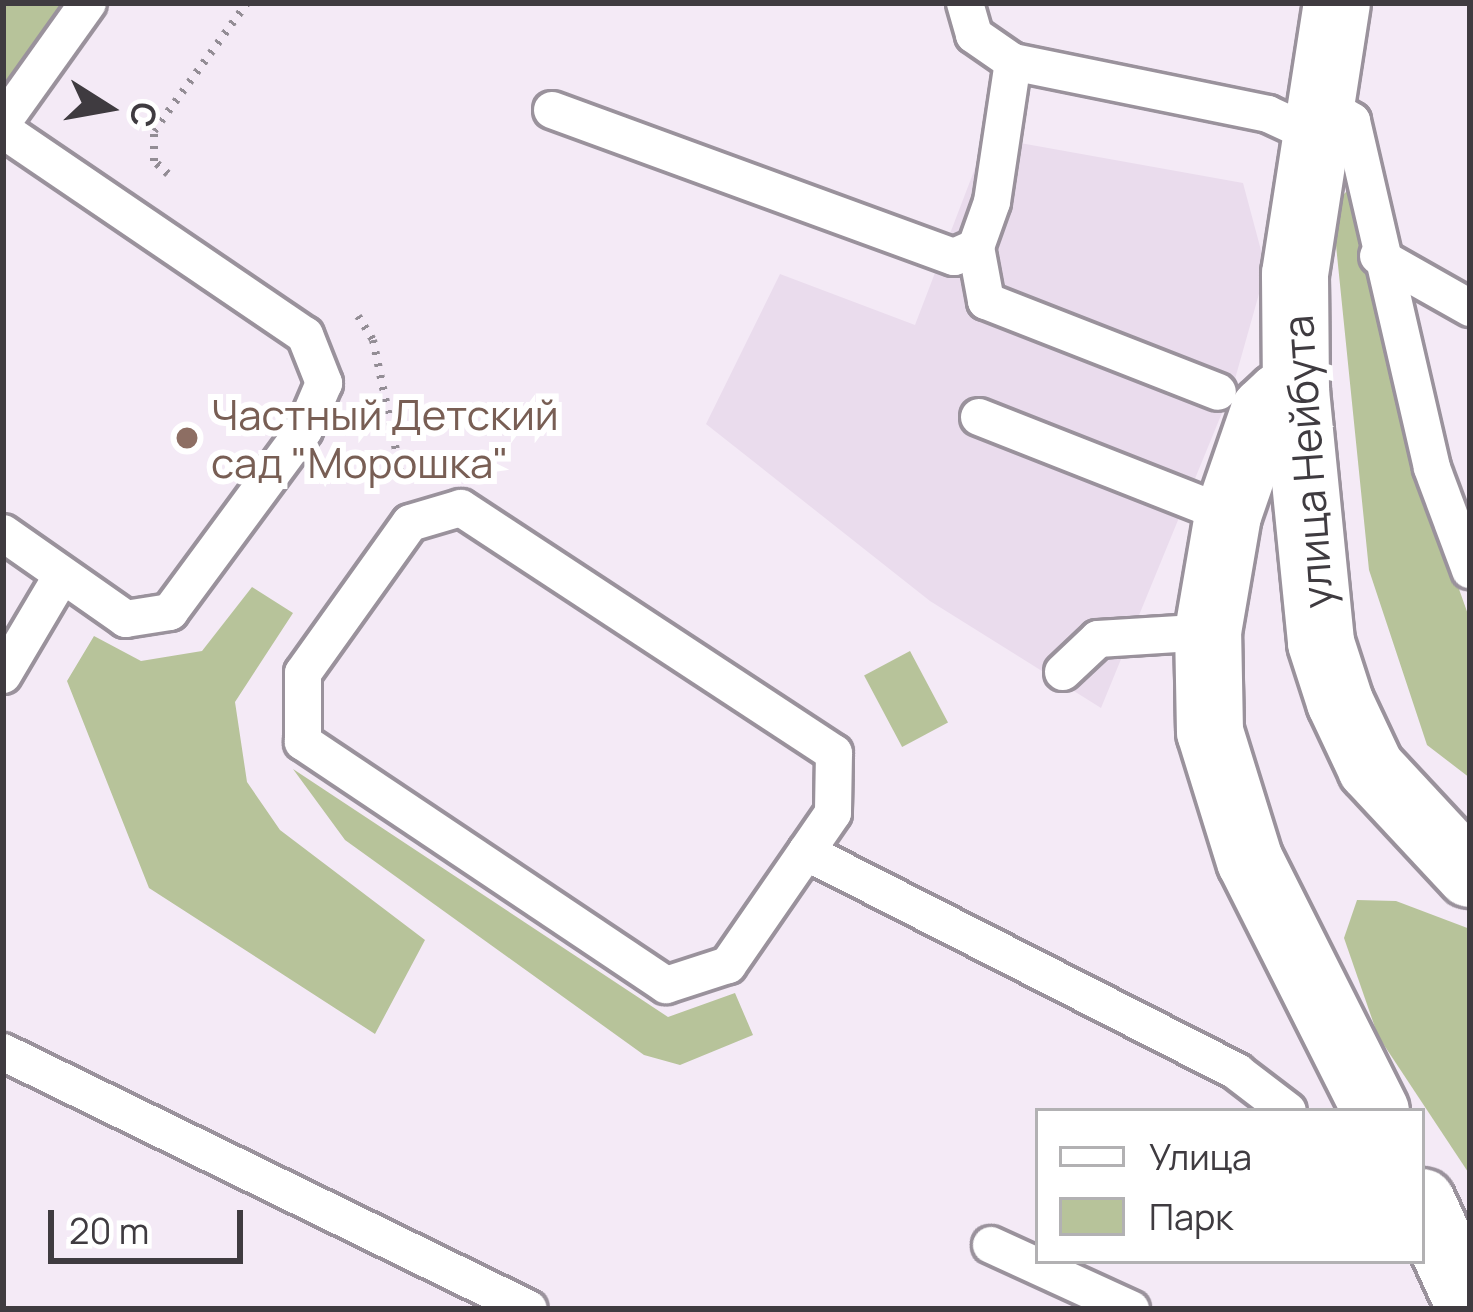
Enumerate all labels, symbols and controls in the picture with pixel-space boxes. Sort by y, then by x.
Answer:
north arrow [48,48,168,168]
text: С [119,99,168,131]
street label: улица Нейбута [1272,314,1342,610]
place label: Частный Детский сад "Морошка" [211,389,559,488]
marker: Частный Детский сад "Морошка" [174,425,200,451]
legend [1035,1108,1425,1264]
text: Улица [1149,1132,1252,1181]
scale bar [54,1186,249,1260]
text: Парк [1149,1192,1233,1241]
text: 20 m [69,1206,149,1255]

